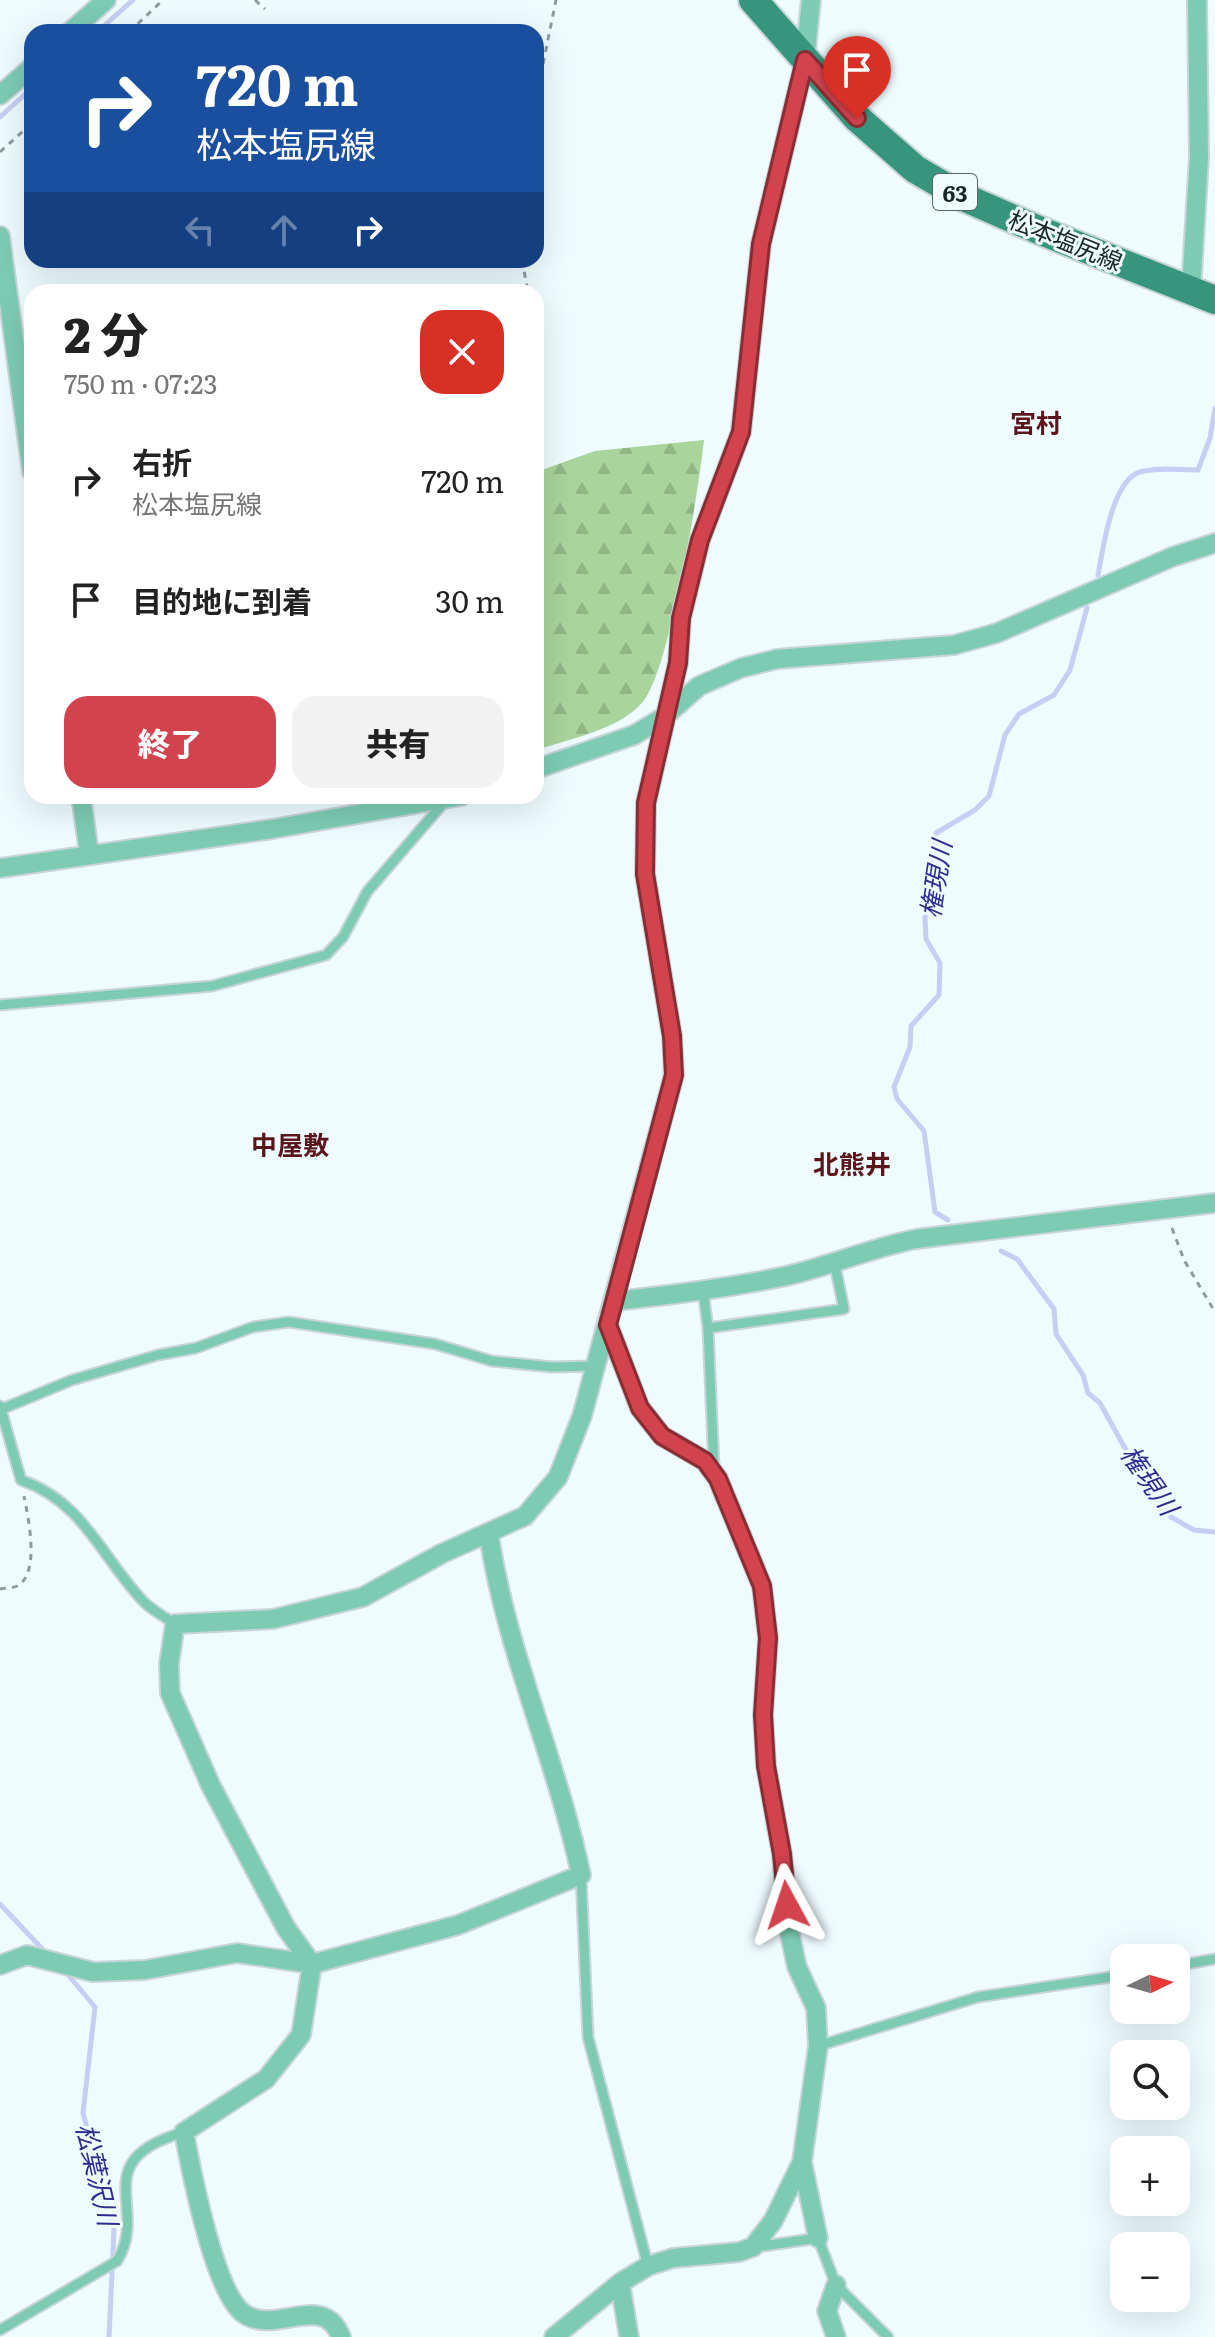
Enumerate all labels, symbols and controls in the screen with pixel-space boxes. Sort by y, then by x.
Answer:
pin [823,36,891,118]
text: 720 m [196,40,359,123]
icon: arrive [835,48,879,92]
icon: right [64,56,168,160]
text: 松本塩尻線 [196,116,376,169]
road number: 63 [933,174,977,210]
street label: 松本塩尻線 [1004,200,1128,278]
icon: left [178,208,222,252]
icon: ahead [262,208,306,252]
icon: right [346,208,390,252]
text: 2 分 [64,297,148,368]
button: close [420,310,504,394]
text: 750 m · 07:23 [64,363,218,402]
district label: 宮村 [1010,402,1062,441]
text: 右折 [132,439,192,483]
icon: right [64,458,108,502]
text: 720 m [421,458,504,502]
text: 松本塩尻線 [132,483,262,522]
icon: arrive [64,578,108,622]
text: 目的地に到着 [132,578,312,622]
text: 30 m [435,578,504,622]
button: 終了 [64,696,276,788]
button: 共有 [292,696,504,788]
water label: 権現川 [909,834,960,921]
district label: 中屋敷 [251,1124,329,1163]
district label: 北熊井 [813,1143,891,1182]
water label: 権現川 [1113,1436,1191,1525]
position arrow [745,1863,829,1947]
north arrow [1110,1944,1190,2024]
map controls [1110,1944,1190,2312]
button: search [1110,2040,1190,2120]
water label: 松葉沢川 [68,2119,130,2232]
button: + [1110,2136,1190,2216]
button: − [1110,2232,1190,2312]

